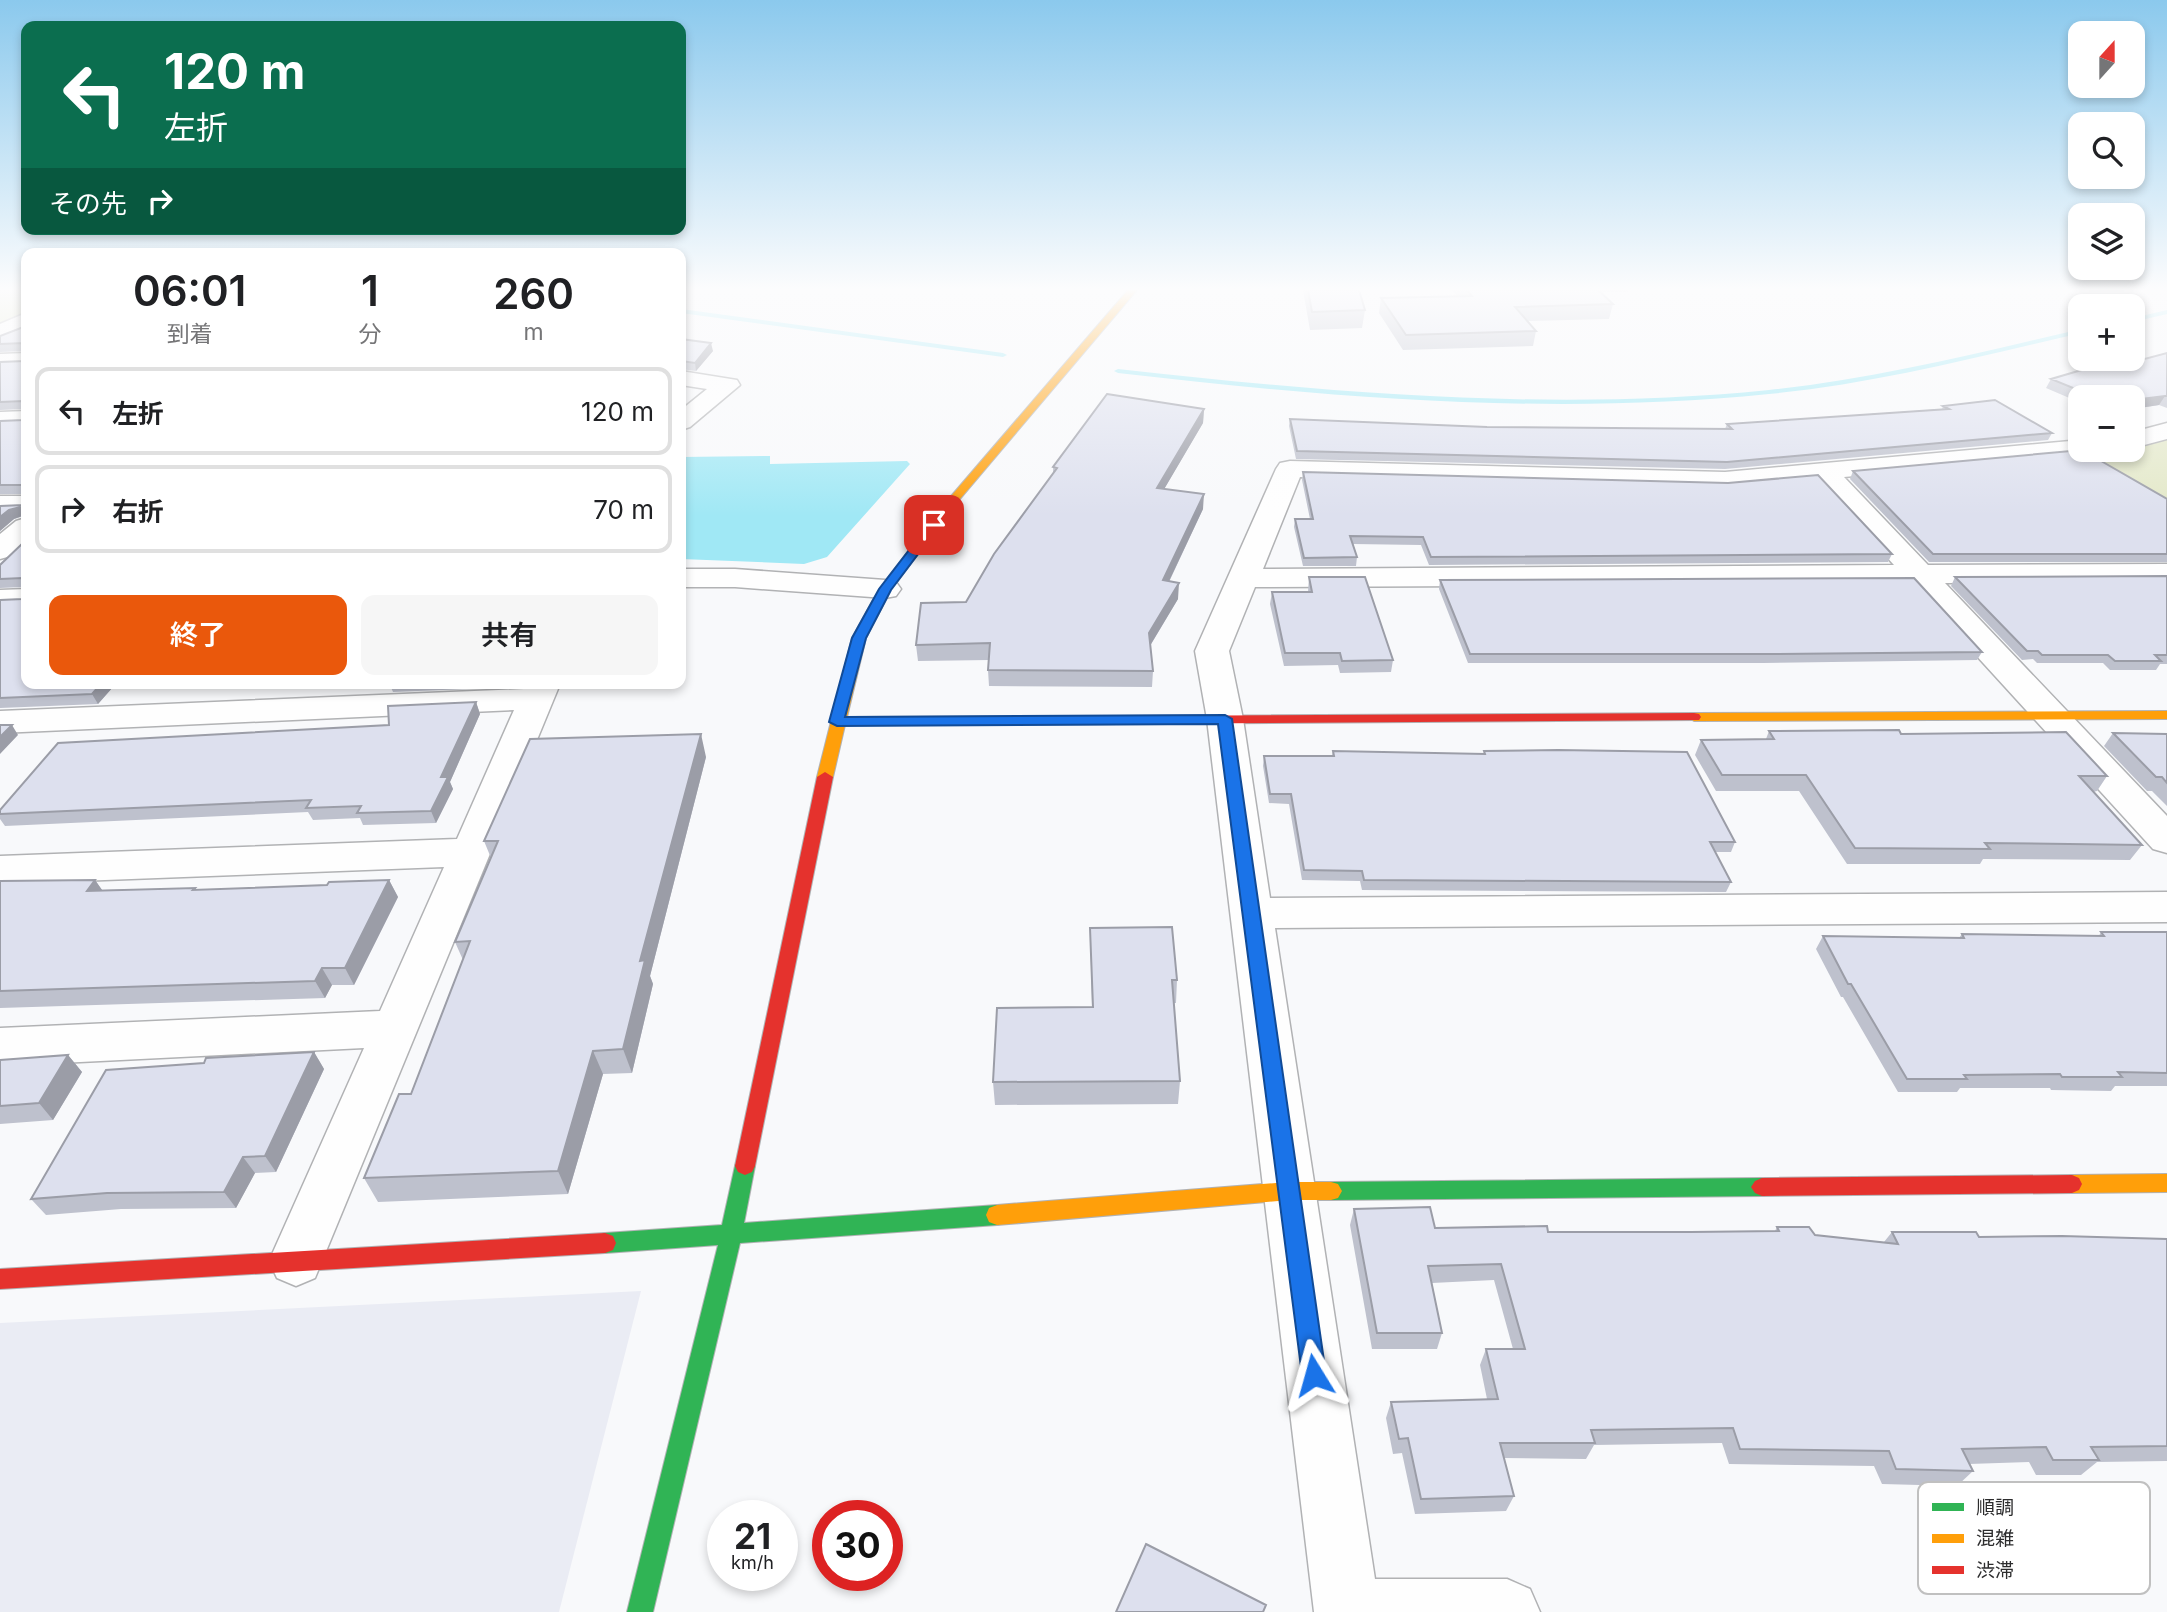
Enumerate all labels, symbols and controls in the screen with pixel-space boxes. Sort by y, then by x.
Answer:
north arrow [2068,21,2146,98]
map controls [2068,21,2145,462]
text: 120 m [164,42,305,101]
icon: left [49,49,140,140]
text: 左折 [164,108,228,147]
button: search [2068,112,2145,189]
icon: right [141,182,179,220]
text: その先 [49,188,127,219]
button: layers [2068,203,2145,280]
text: 06:01 [133,265,246,316]
text: 1 [361,265,379,316]
text: 260 [493,268,574,319]
button: + [2068,294,2145,371]
text: m [524,318,544,346]
text: 到着 [167,320,213,348]
text: 分 [358,320,381,348]
button: − [2068,385,2145,462]
icon: left [53,392,91,430]
text: 120 m [581,396,654,427]
text: 左折 [112,398,164,429]
icon: right [53,490,91,528]
text: 70 m [593,494,654,525]
pin [904,495,964,555]
text: 右折 [112,496,164,527]
icon: arrive [915,506,953,544]
button: 終了 [49,595,347,675]
button: 共有 [361,595,658,675]
position arrow [1277,1338,1351,1412]
legend [1918,1482,2150,1594]
text: 順調 [1976,1496,2014,1519]
speed limit sign: 30 [812,1500,903,1591]
text: 21 [734,1515,771,1557]
text: 混雑 [1976,1527,2014,1550]
text: km/h [731,1552,774,1573]
text: 渋滞 [1976,1559,2014,1582]

